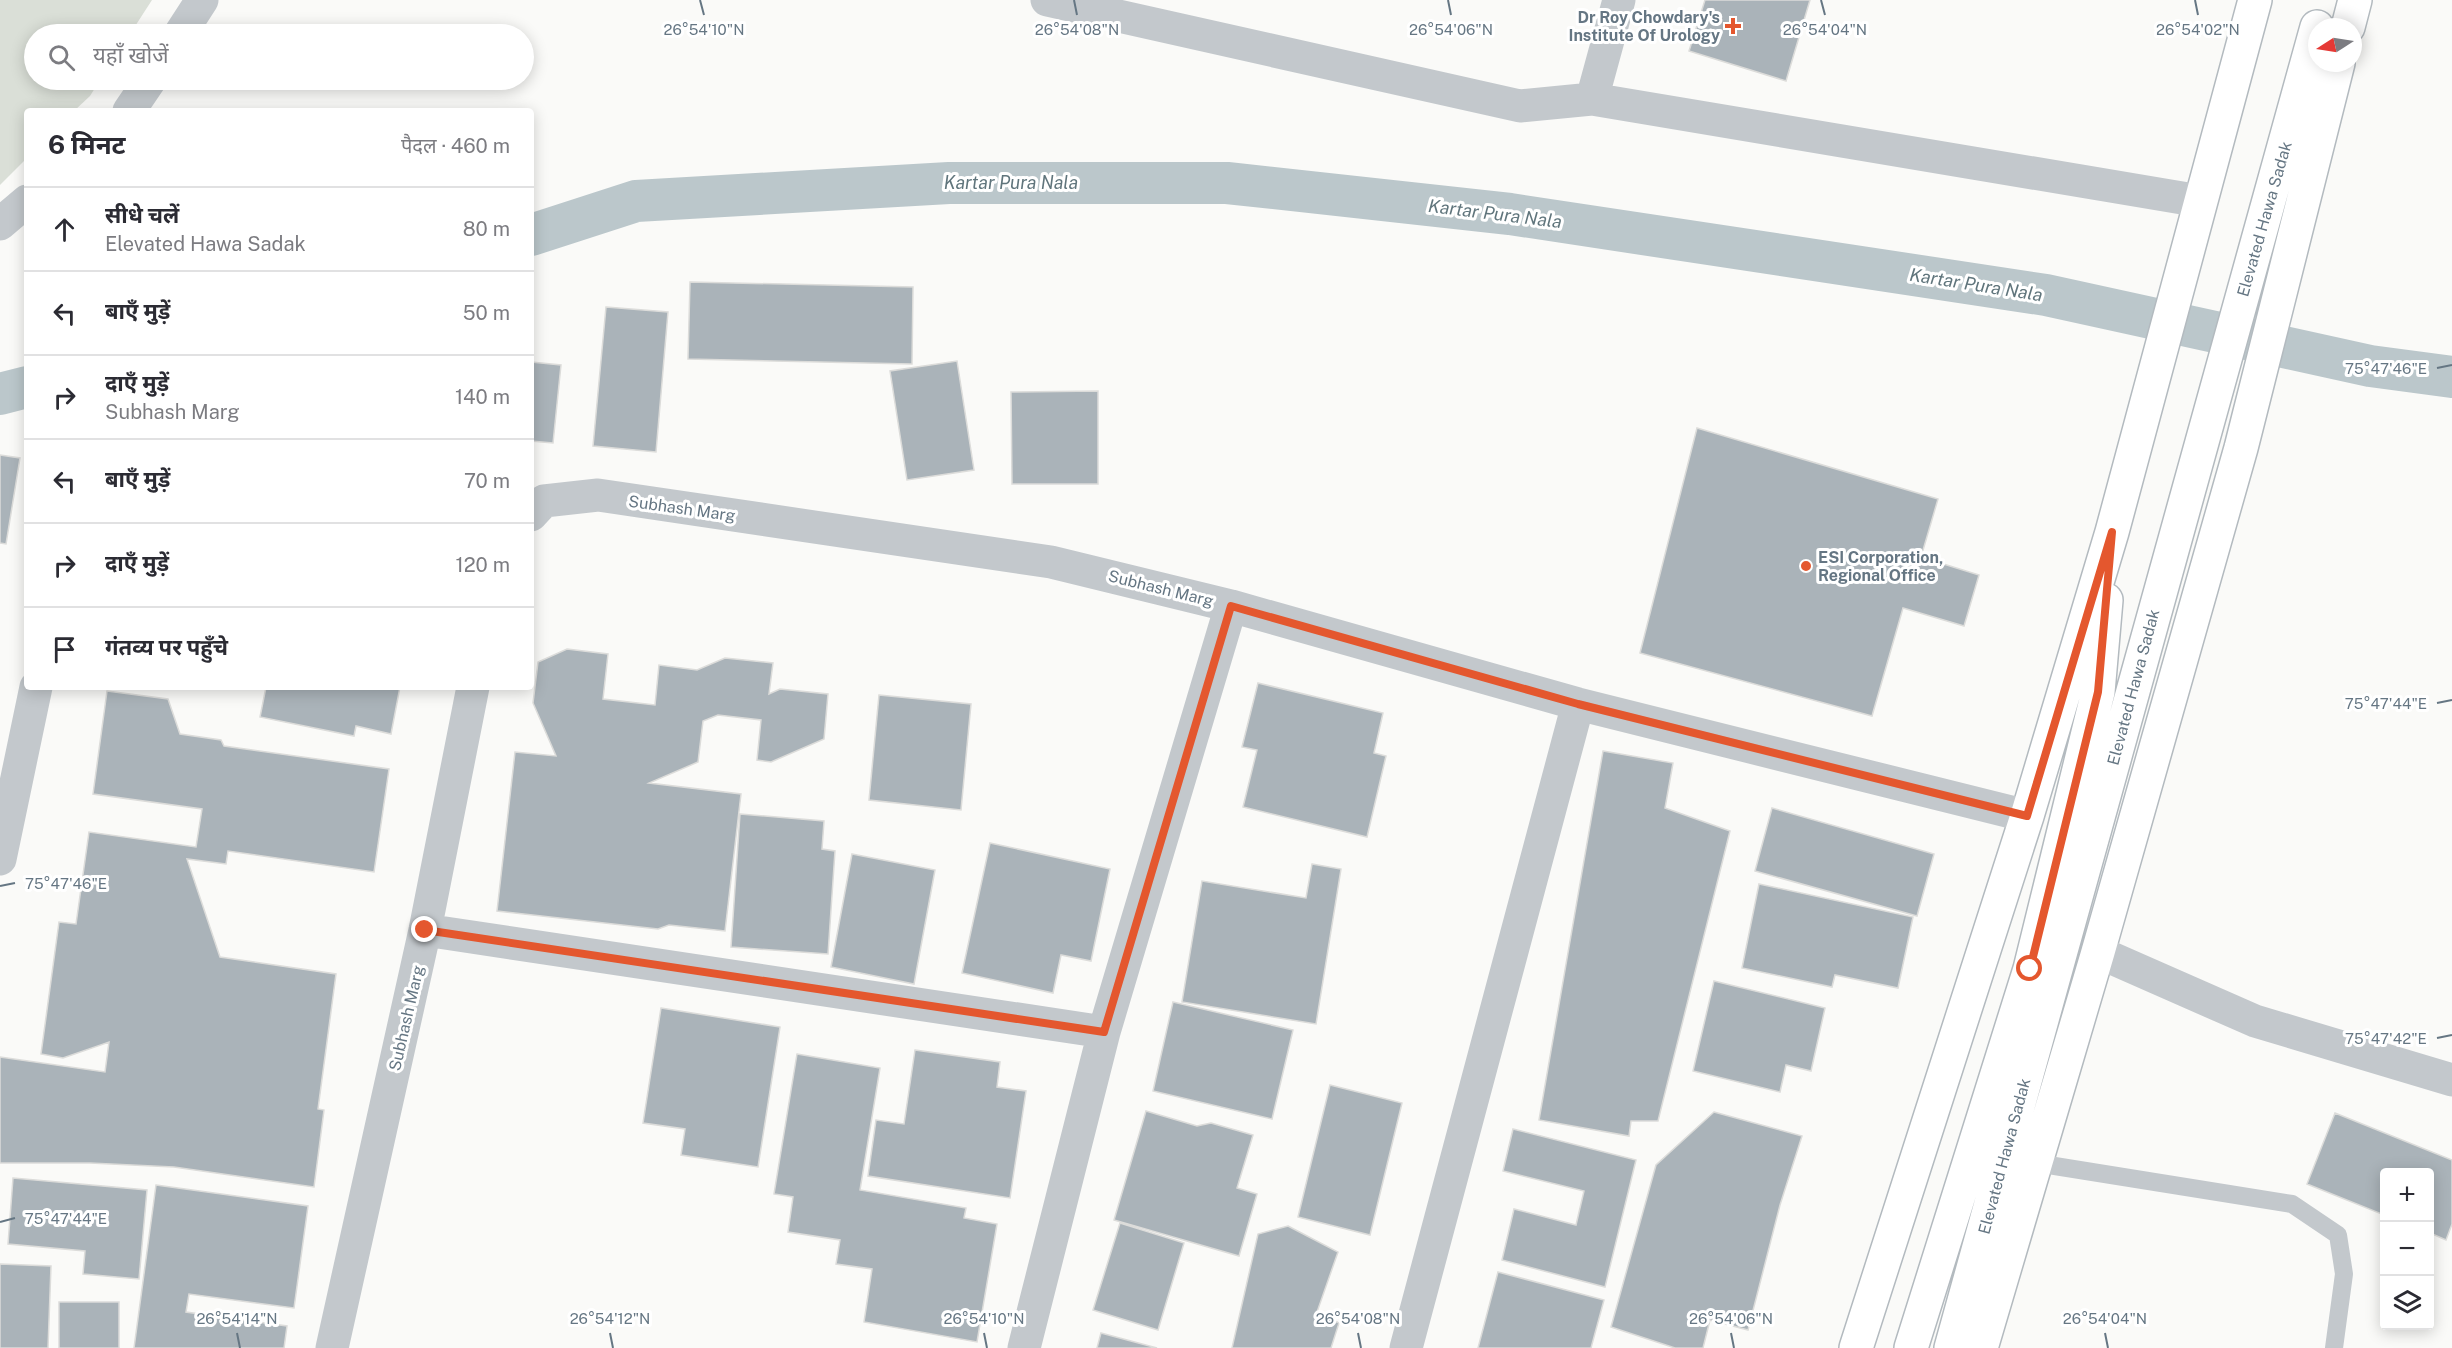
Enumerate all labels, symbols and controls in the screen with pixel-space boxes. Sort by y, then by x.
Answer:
place label: Dr Roy Chowdary's Institute Of Urology [1568,8,1720,45]
marker: Dr Roy Chowdary's Institute Of Urology [1724,17,1742,35]
north arrow [2308,18,2362,72]
text: 26°54'10"N [664,21,744,38]
text: 26°54'08"N [1035,21,1119,38]
text: 26°54'06"N [1409,21,1493,38]
text: 26°54'04"N [1783,21,1867,38]
text: 26°54'02"N [2156,21,2240,38]
search box [24,24,534,90]
icon: search [45,41,78,74]
text: यहाँ खोजें [93,42,169,68]
text: 6 मिनट [48,129,126,160]
text: पैदल · 460 m [401,134,510,158]
street label: Elevated Hawa Sadak [2233,139,2296,299]
water label: Kartar Pura Nala [944,172,1078,193]
water label: Kartar Pura Nala [1427,195,1563,232]
text: सीधे चलें [105,202,179,228]
icon: ahead [48,213,81,246]
text: 80 m [463,217,510,241]
text: Elevated Hawa Sadak [105,232,306,256]
water label: Kartar Pura Nala [1908,264,2044,305]
icon: left [48,297,81,330]
text: बाएँ मुड़ें [105,298,170,324]
text: 50 m [463,301,510,325]
text: 75°47'46"E [2345,360,2427,377]
text: दाएँ मुड़ें [105,370,169,396]
icon: right [48,381,81,414]
text: 140 m [455,385,510,409]
text: Subhash Marg [105,400,240,424]
icon: left [48,465,81,498]
text: बाएँ मुड़ें [105,466,170,492]
text: 70 m [464,469,510,493]
street label: Subhash Marg [627,492,737,525]
place label: ESI Corporation, Regional Office [1818,548,1943,585]
icon: right [48,549,81,582]
text: दाएँ मुड़ें [105,550,169,576]
text: 120 m [456,553,510,577]
marker: ESI Corporation, Regional Office [1799,559,1813,573]
street label: Subhash Marg [1106,566,1215,611]
street label: Elevated Hawa Sadak [2104,607,2163,767]
icon: arrive [48,633,81,666]
text: गंतव्य पर पहुँचे [105,634,228,660]
text: 75°47'44"E [2345,695,2427,712]
text: 75°47'46"E [25,875,107,892]
route end [411,916,437,942]
route start [2016,955,2042,981]
street label: Subhash Marg [385,963,428,1073]
text: 75°47'42"E [2345,1030,2427,1047]
street label: Elevated Hawa Sadak [1975,1076,2034,1236]
map controls [2380,1168,2434,1330]
button: + [2380,1168,2434,1222]
text: 75°47'44"E [25,1210,107,1227]
button: − [2380,1222,2434,1276]
button: layers [2380,1276,2434,1330]
text: 26°54'14"N [196,1310,278,1327]
text: 26°54'12"N [570,1310,650,1327]
text: 26°54'10"N [944,1310,1024,1327]
text: 26°54'08"N [1316,1310,1400,1327]
text: 26°54'06"N [1689,1310,1773,1327]
text: 26°54'04"N [2063,1310,2147,1327]

